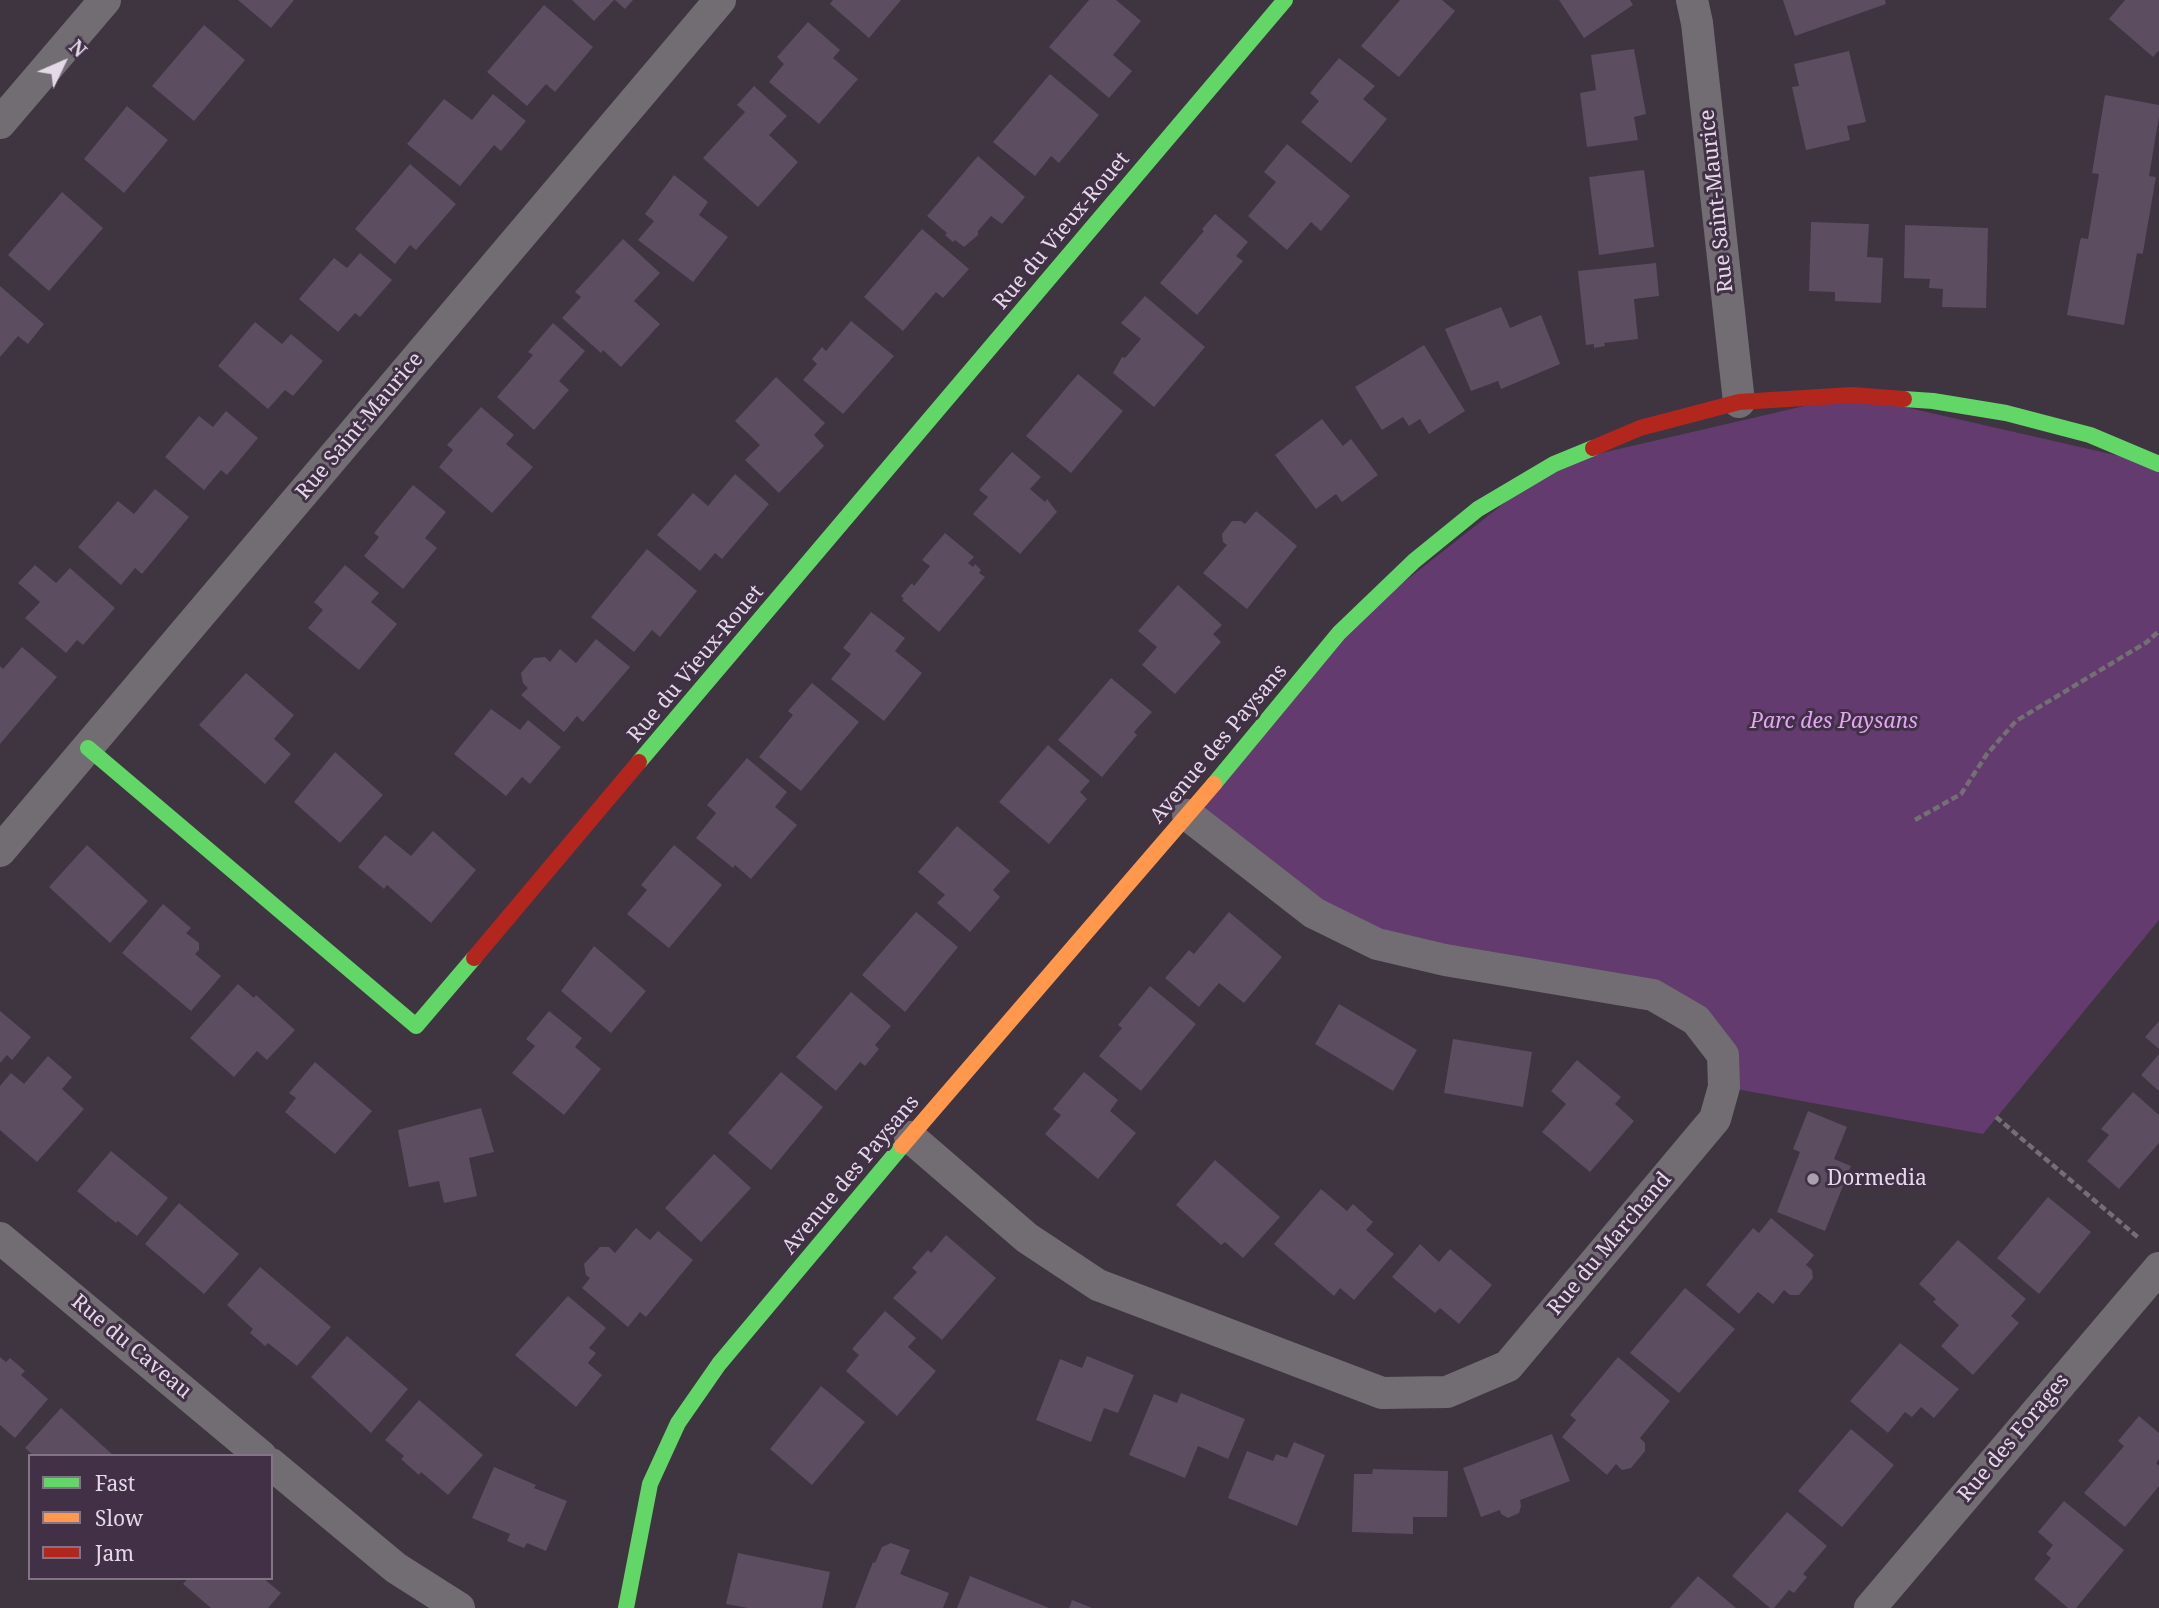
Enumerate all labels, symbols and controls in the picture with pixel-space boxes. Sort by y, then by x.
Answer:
north arrow [28,28,98,98]
text: N [64,34,93,63]
street label: Rue Saint-Maurice [1695,108,1739,294]
street label: Rue du Vieux-Rouet [989,147,1135,315]
street label: Rue Saint-Maurice [291,347,429,505]
street label: Rue du Vieux-Rouet [623,580,769,748]
street label: Avenue des Paysans [1145,659,1293,829]
park label: Parc des Paysans [1750,709,1918,735]
street label: Avenue des Paysans [777,1090,925,1260]
place label: Dormedia [1827,1166,1927,1192]
street label: Rue du Marchand [1543,1167,1677,1321]
marker: Dormedia [1805,1171,1821,1187]
street label: Rue du Caveau [66,1290,196,1404]
street label: Rue des Forages [1953,1369,2075,1507]
legend [28,1454,273,1580]
text: Fast [95,1469,135,1497]
text: Slow [95,1504,143,1532]
text: Jam [95,1539,134,1567]

